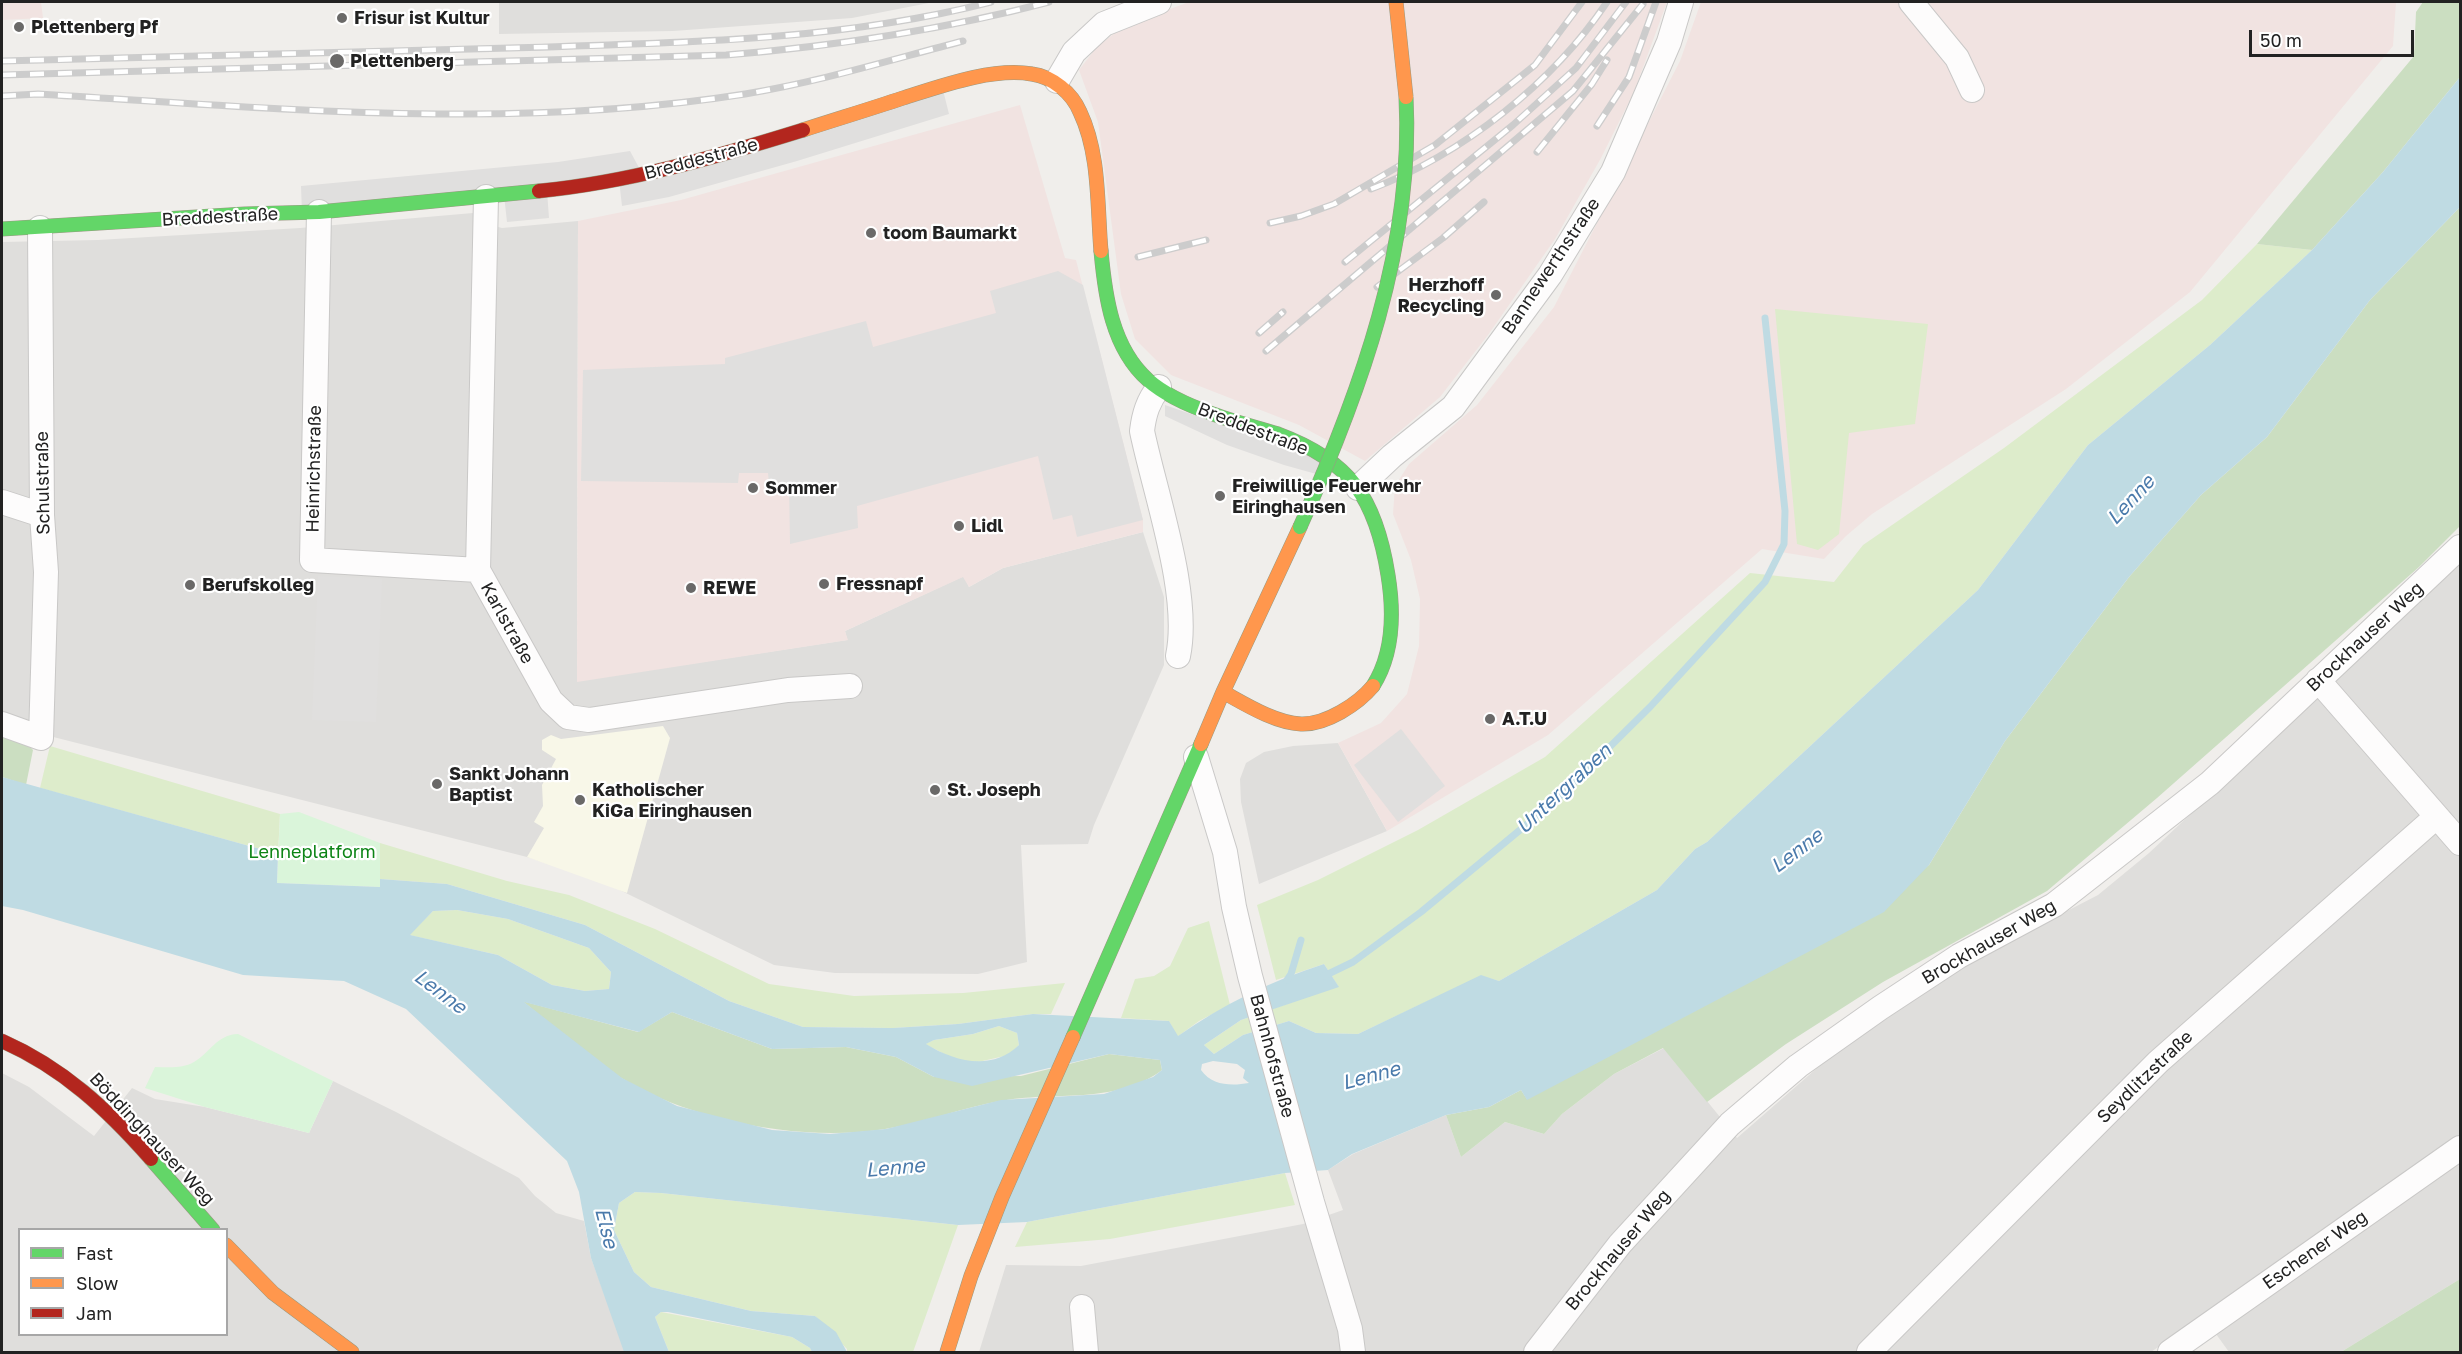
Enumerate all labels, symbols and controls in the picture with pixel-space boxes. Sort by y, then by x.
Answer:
place label: Frisur ist Kultur [354,7,490,29]
marker: Frisur ist Kultur [335,11,349,25]
place label: Plettenberg Pf [31,16,158,38]
scale bar [2252,18,2417,56]
marker: Plettenberg Pf [12,20,26,34]
text: 50 m [2260,29,2302,51]
place label: Plettenberg [350,50,454,72]
marker: Plettenberg [328,52,346,70]
street label: Breddestraße [642,133,760,185]
street label: Bannewerthstraße [1497,194,1605,338]
street label: Breddestraße [161,203,279,231]
place label: toom Baumarkt [883,222,1017,244]
marker: toom Baumarkt [864,226,878,240]
place label: Herzhoff Recycling [1397,274,1484,316]
marker: Herzhoff Recycling [1489,288,1503,302]
street label: Breddestraße [1195,398,1311,460]
street label: Heinrichstraße [302,405,326,533]
street label: Schulstraße [31,431,55,535]
water label: Lenne [2102,470,2160,530]
place label: Freiwillige Feuerwehr Eiringhausen [1232,475,1421,518]
place label: Sommer [765,477,837,499]
marker: Sommer [746,481,760,495]
marker: Freiwillige Feuerwehr Eiringhausen [1213,489,1227,503]
place label: Lidl [971,515,1003,537]
marker: Lidl [952,519,966,533]
place label: Fressnapf [836,573,923,595]
place label: Berufskolleg [202,574,314,596]
place label: REWE [703,577,756,599]
marker: Fressnapf [817,577,831,591]
street label: Brockhauser Weg [2302,577,2428,697]
marker: Berufskolleg [183,578,197,592]
street label: Karlstraße [476,578,538,668]
marker: REWE [684,581,698,595]
place label: A.T.U [1502,708,1547,730]
marker: A.T.U [1483,712,1497,726]
water label: Untergraben [1511,739,1617,839]
place label: Sankt Johann Baptist [449,763,569,806]
marker: Sankt Johann Baptist [430,777,444,791]
place label: Katholischer KiGa Eiringhausen [592,779,752,822]
place label: St. Joseph [947,779,1041,801]
marker: St. Joseph [928,783,942,797]
marker: Katholischer KiGa Eiringhausen [573,793,587,807]
water label: Lenne [1766,824,1828,878]
park label: Lenneplatform [248,841,376,863]
street label: Brockhauser Weg [1918,895,2060,989]
water label: Lenne [409,965,471,1019]
street label: Bahnhofstraße [1245,992,1299,1120]
street label: Seydlitzstraße [2093,1026,2197,1128]
water label: Lenne [1339,1057,1403,1095]
street label: Böddinghauser Weg [85,1068,219,1210]
water label: Lenne [865,1153,925,1183]
street label: Brockhauser Weg [1561,1185,1675,1315]
water label: Else [589,1205,623,1251]
street label: Eschener Weg [2258,1206,2372,1294]
legend [18,1228,228,1336]
text: Fast [76,1242,113,1264]
text: Slow [76,1272,118,1294]
text: Jam [76,1302,112,1324]

